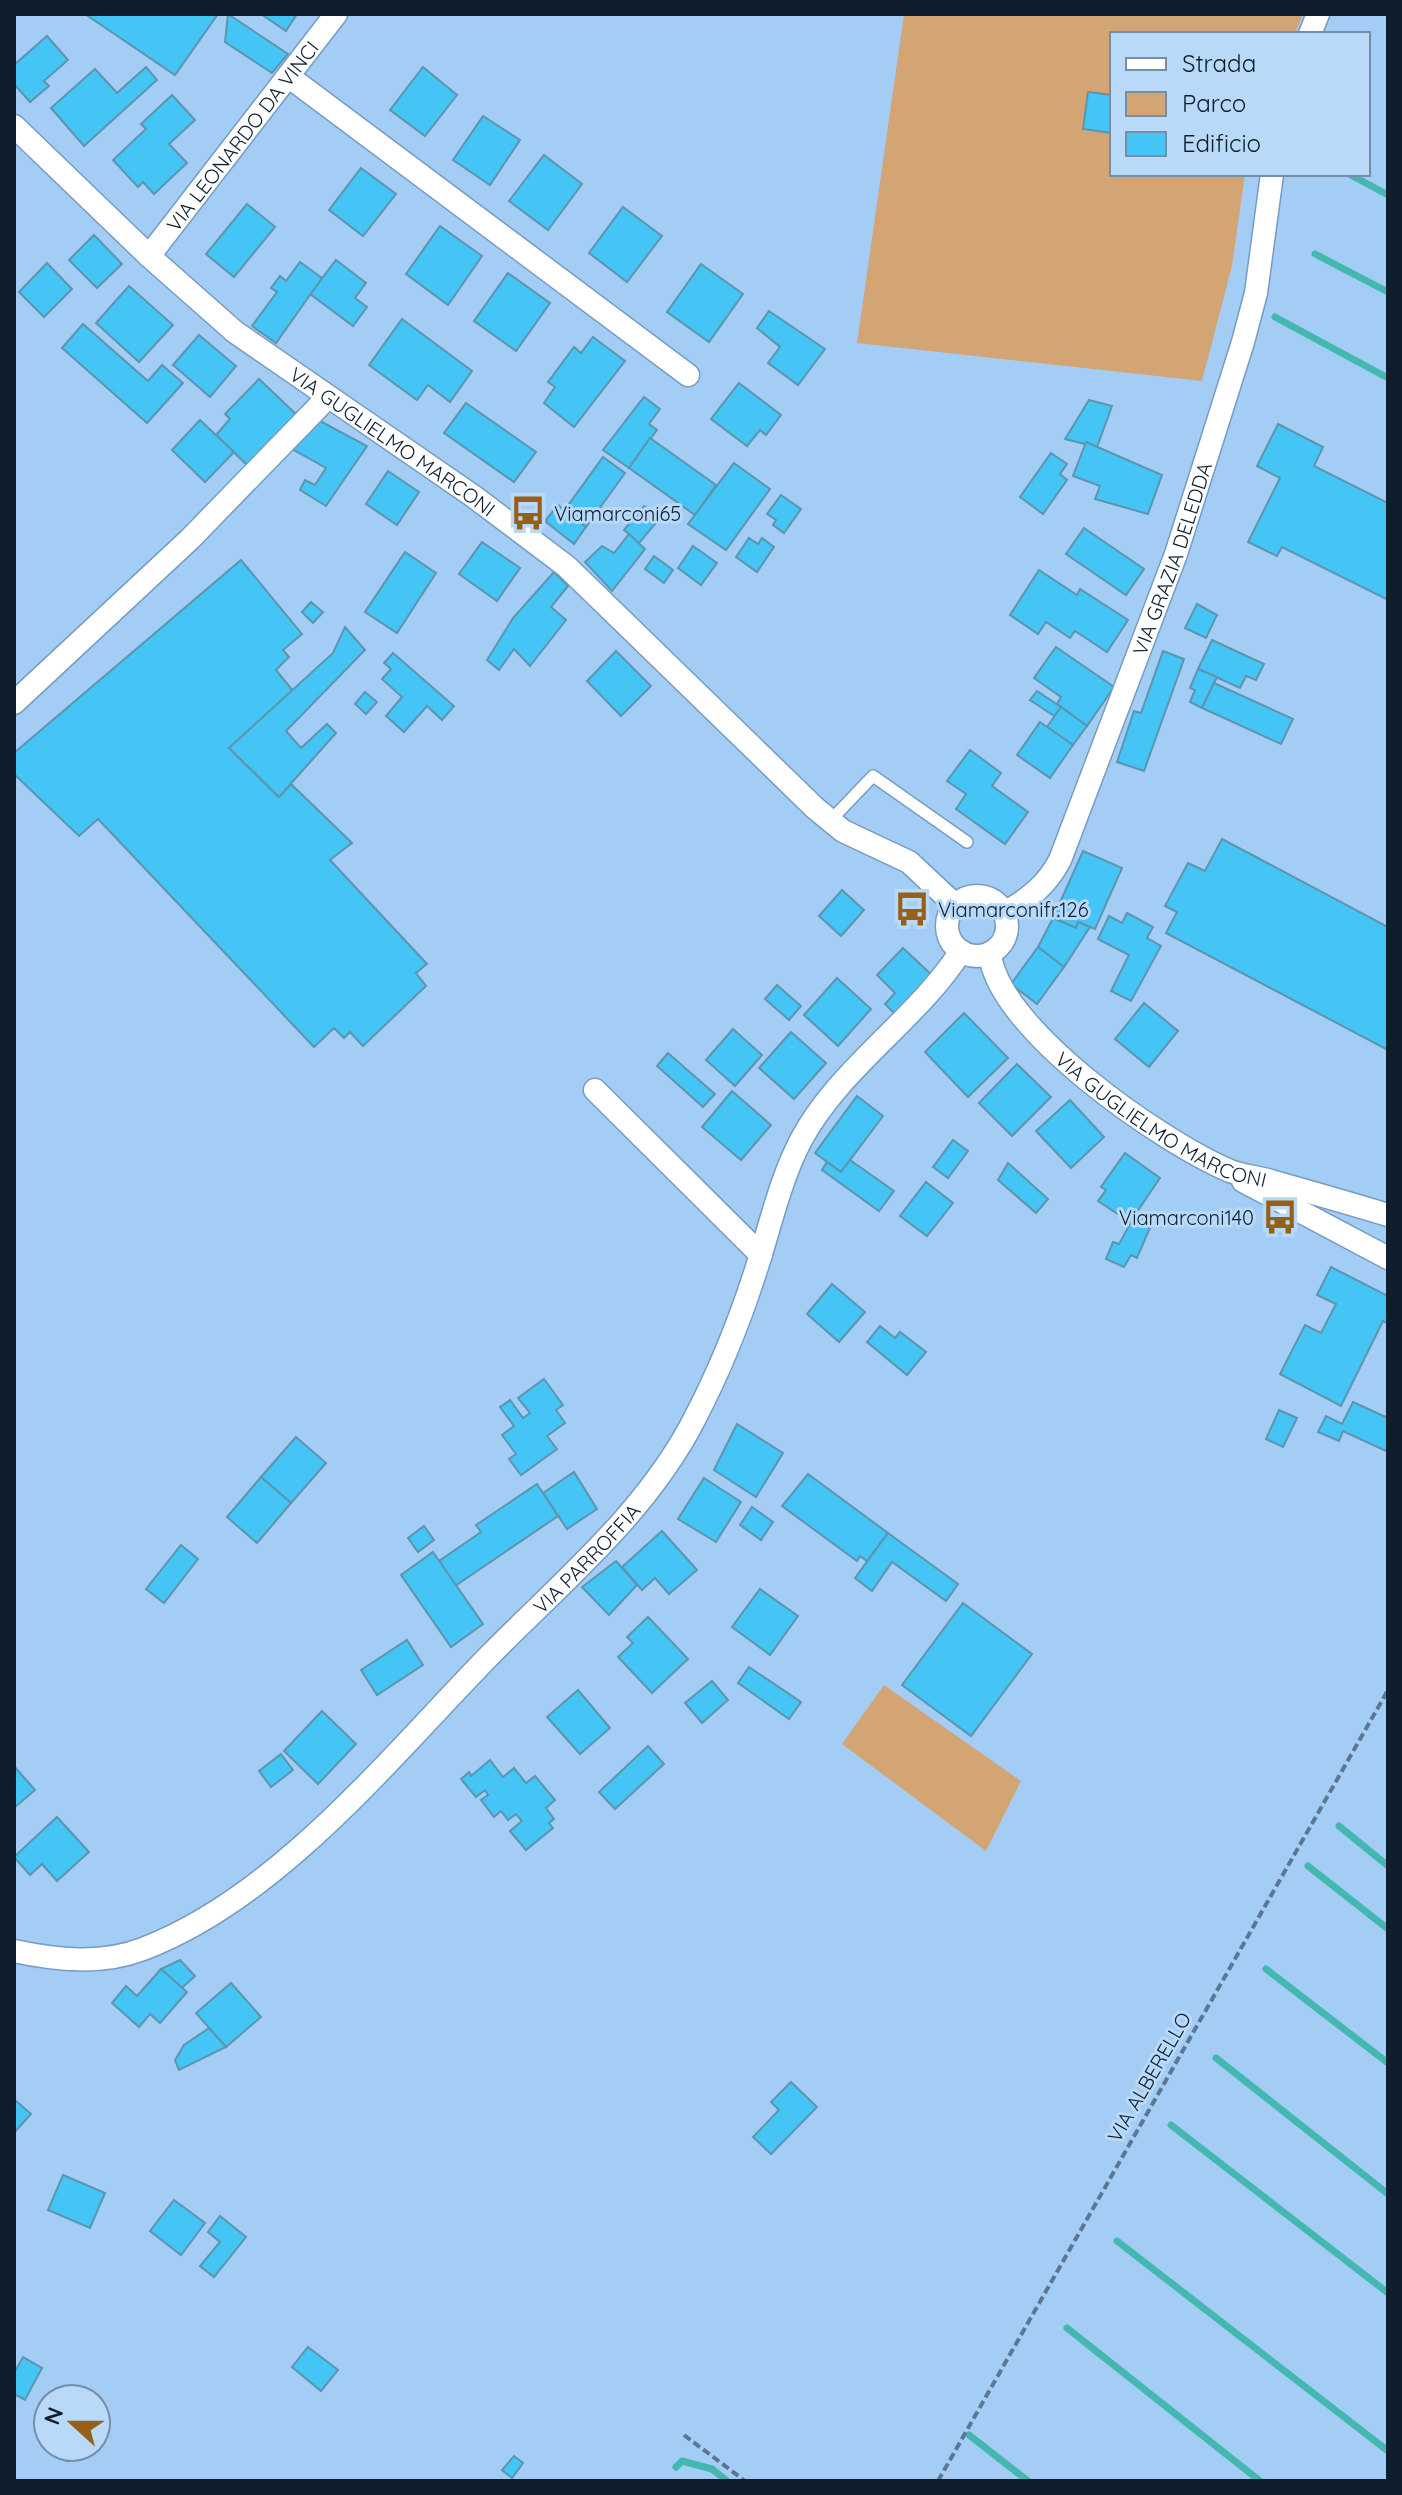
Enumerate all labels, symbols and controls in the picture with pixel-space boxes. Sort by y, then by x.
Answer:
legend [1110,32,1370,176]
street label: VIA LEONARDO DA VINCI [161,36,323,236]
text: Strada [1182,48,1256,78]
text: Parco [1182,88,1246,118]
text: Edificio [1182,128,1261,158]
street label: VIA GUGLIELMO MARCONI [285,361,501,521]
street label: VIA GRAZIA DELEDDA [1126,459,1217,658]
bus stop icon: Viamarconi65 [509,494,547,532]
place label: Viamarconi65 [554,501,681,526]
bus stop icon: Viamarconifr.126 [893,890,931,928]
place label: Viamarconifr.126 [938,897,1089,922]
street label: VIA GUGLIELMO MARCONI [1051,1046,1269,1192]
bus stop icon: Viamarconi140 [1261,1198,1299,1236]
place label: Viamarconi140 [1119,1205,1254,1230]
street label: VIA PARROFFIA [528,1498,645,1618]
street label: VIA ALBERELLO [1102,2008,1196,2146]
north arrow [32,2383,112,2463]
text: N [37,2403,69,2428]

